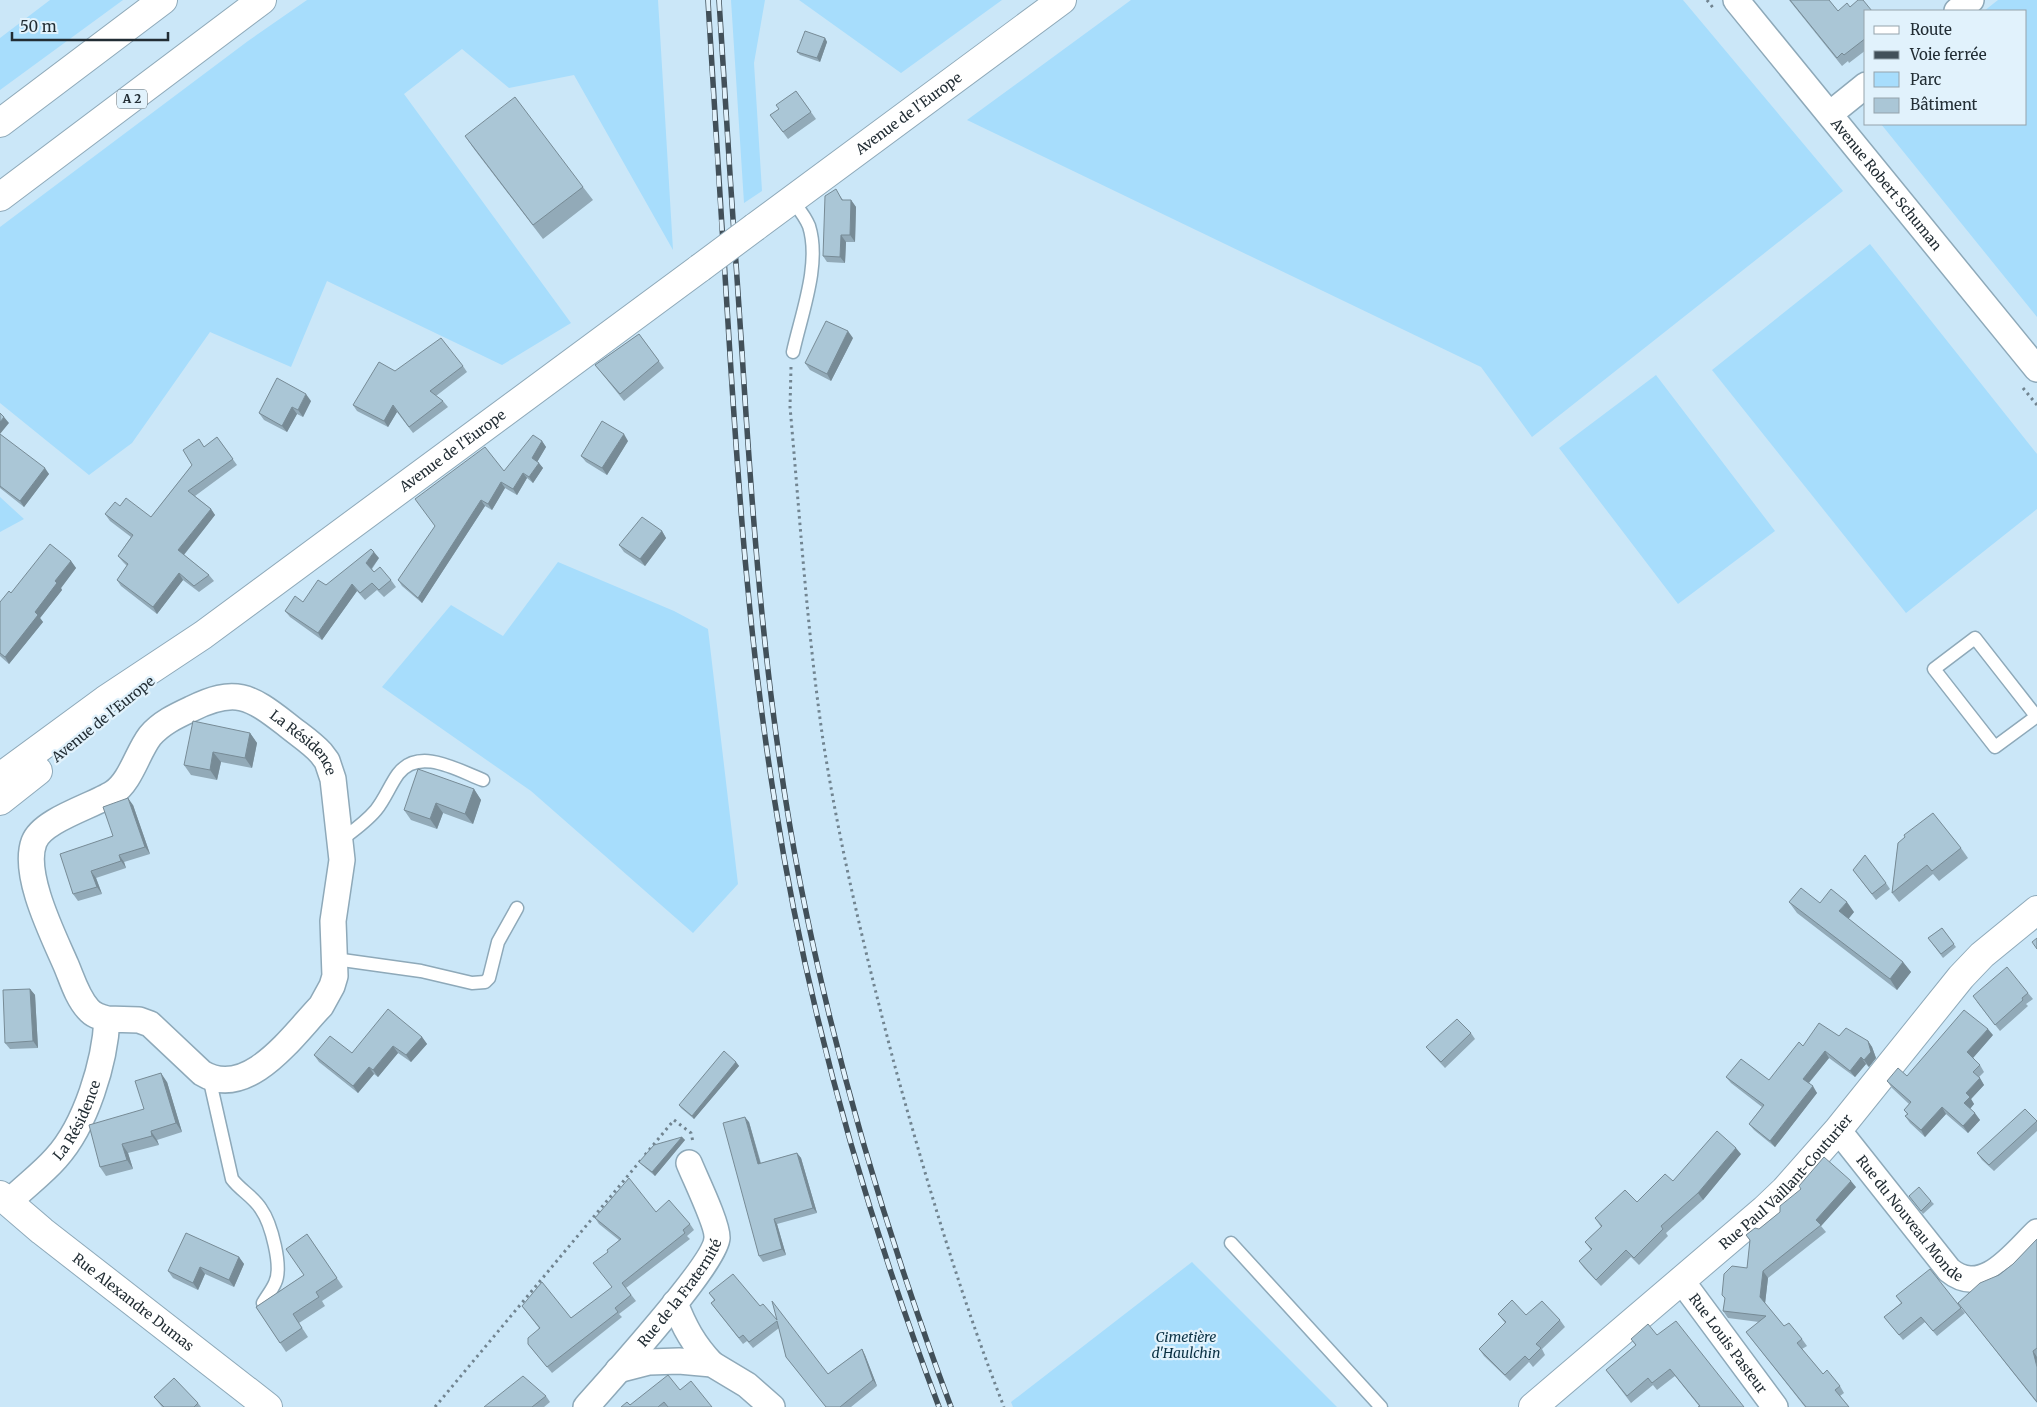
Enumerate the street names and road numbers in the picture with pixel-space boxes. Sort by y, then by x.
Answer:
street label: Avenue de l'Europe [851,68,965,159]
road number: A 2 [117,90,147,108]
street label: Avenue Robert Schuman [1827,114,1946,254]
street label: Avenue de l'Europe [395,406,509,496]
street label: Avenue de l'Europe [47,672,158,767]
street label: La Résidence [266,706,340,778]
street label: La Résidence [49,1078,104,1164]
street label: Rue Paul Vaillant-Couturier [1715,1110,1856,1253]
street label: Rue du Nouveau Monde [1852,1152,1965,1286]
street label: Rue de la Fraternité [634,1237,726,1351]
street label: Rue Alexandre Dumas [69,1249,198,1355]
street label: Rue Louis Pasteur [1685,1290,1771,1397]

